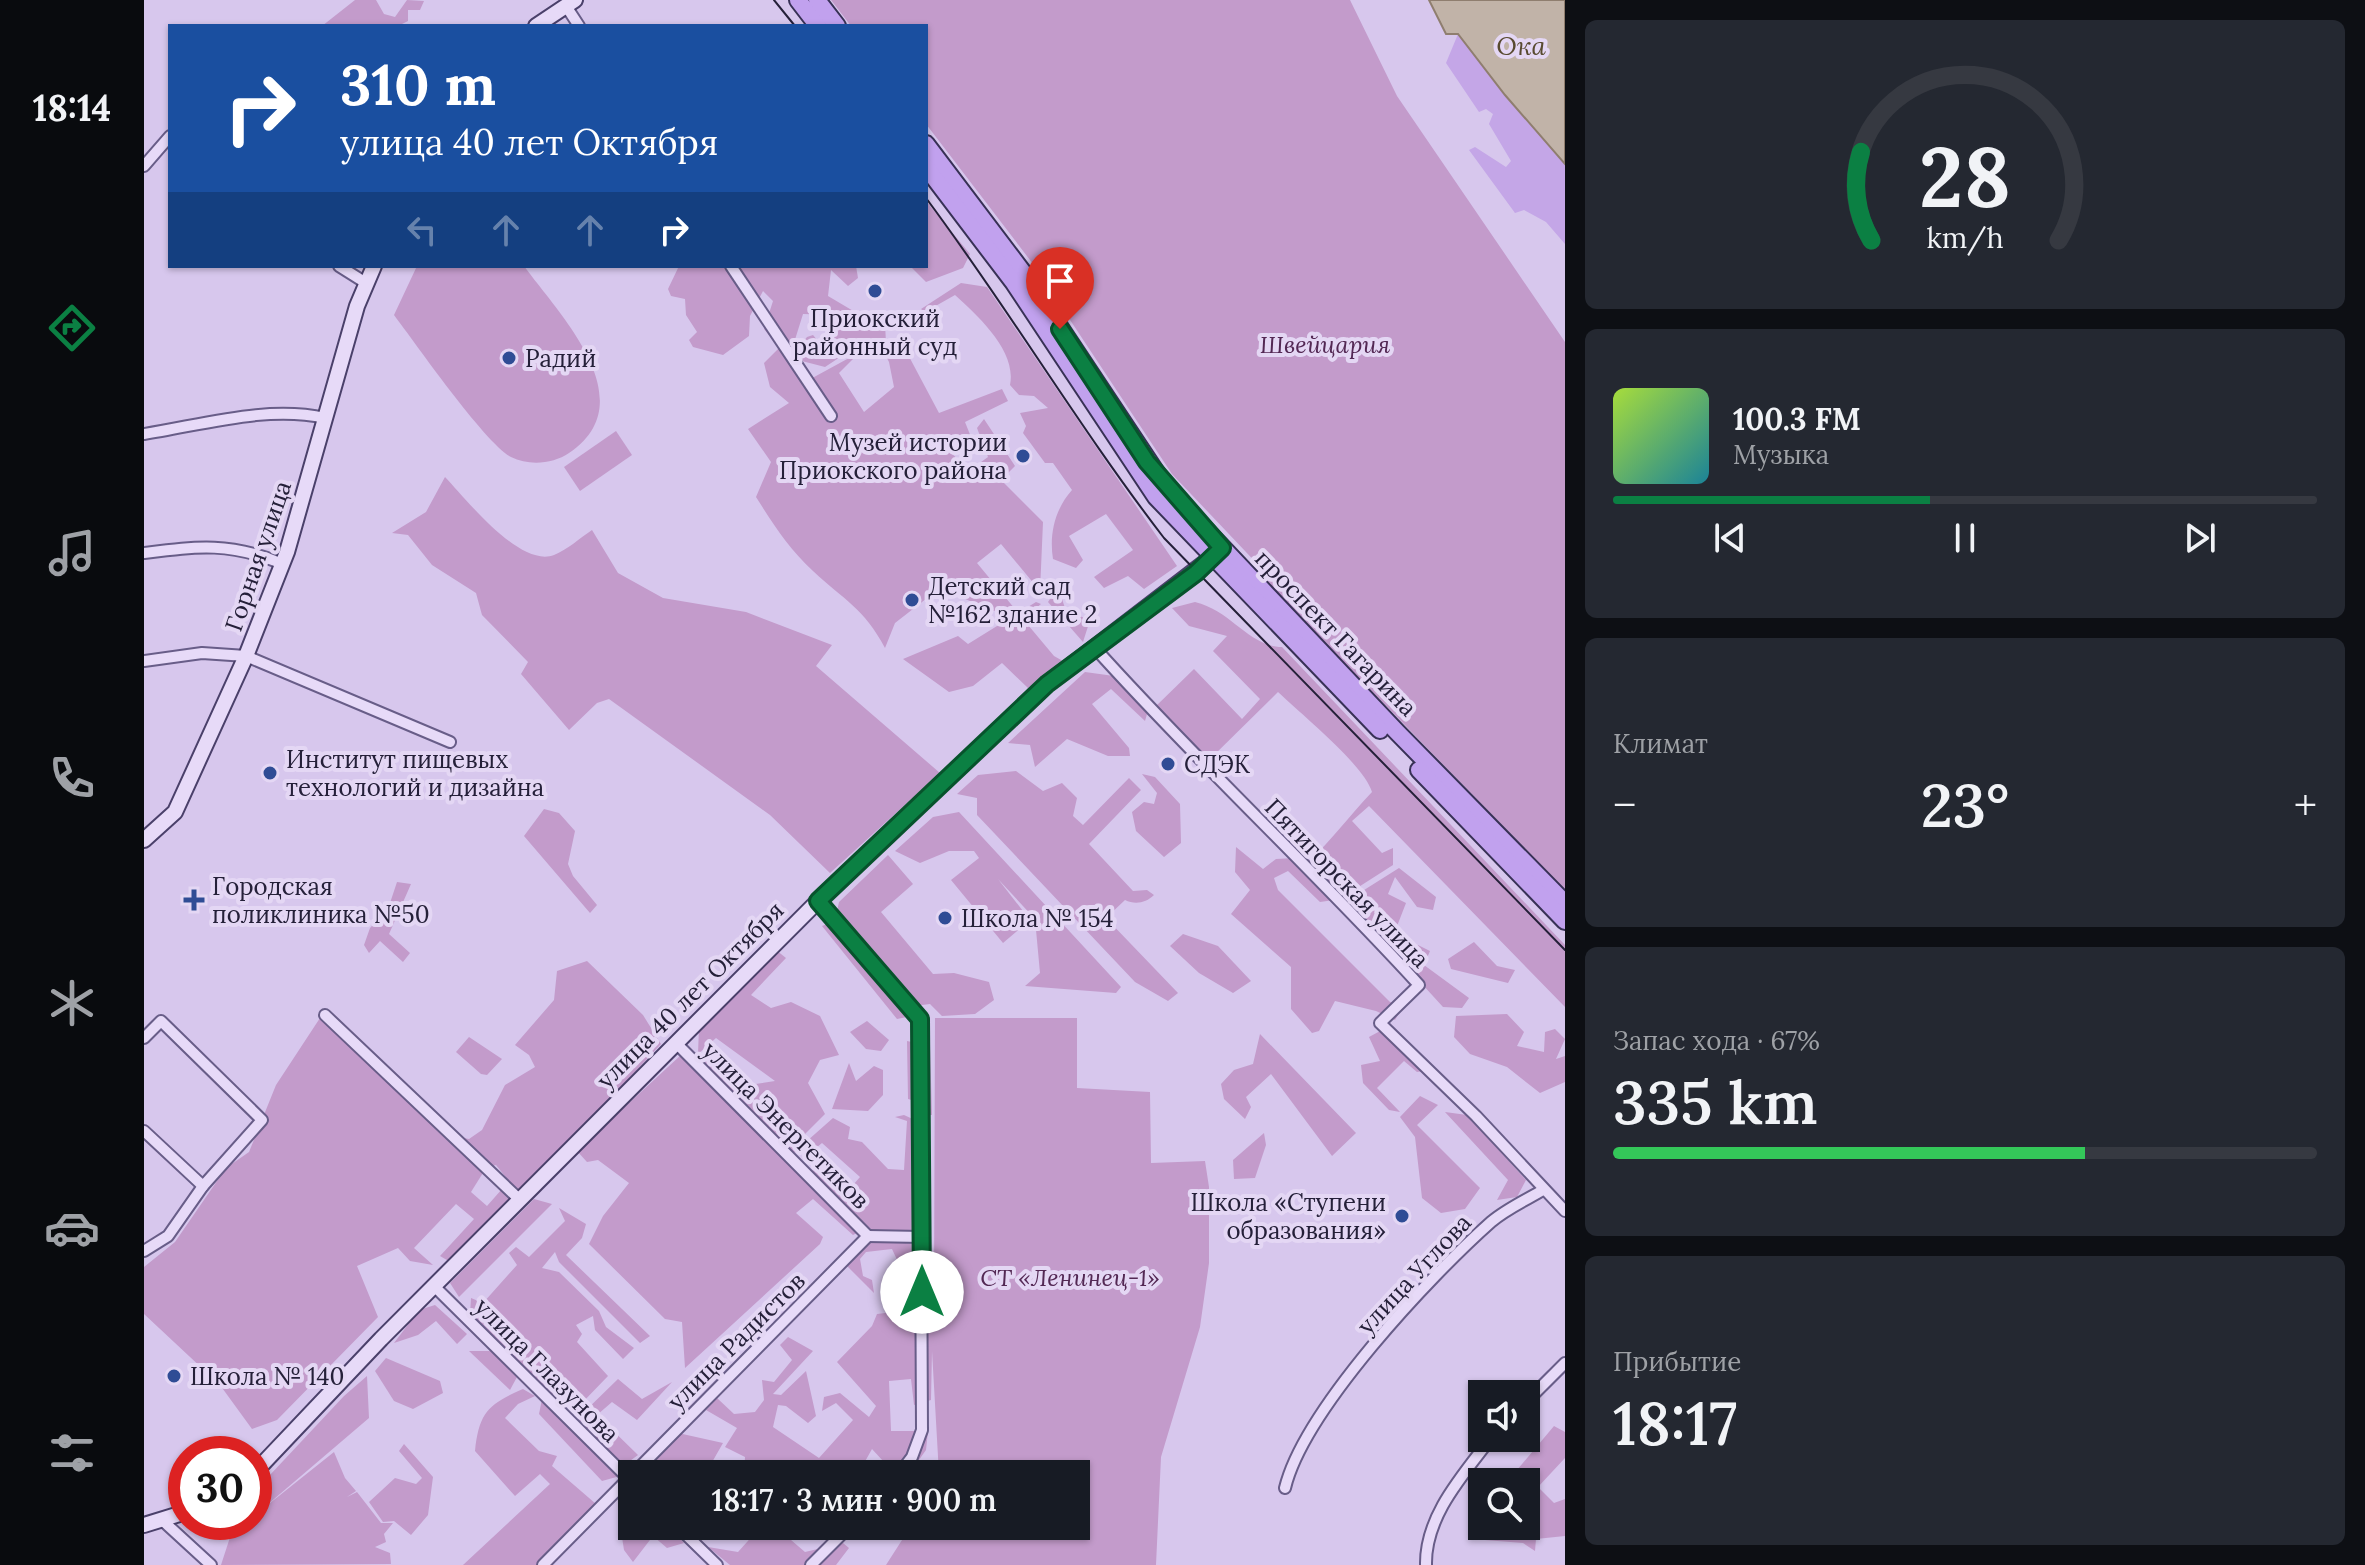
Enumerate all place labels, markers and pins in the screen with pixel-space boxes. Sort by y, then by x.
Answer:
pin [1026,247,1094,329]
marker: Приокский районный суд [866,282,884,300]
place label: Приокский районный суд [793,303,957,362]
place label: Радий [525,343,596,374]
marker: Радий [500,349,518,367]
place label: Музей истории Приокского района [779,427,1007,486]
marker: Музей истории Приокского района [1014,447,1032,465]
place label: Детский сад №162 здание 2 [928,571,1097,630]
marker: Детский сад №162 здание 2 [903,591,921,609]
place label: Институт пищевых технологий и дизайна [286,744,544,803]
place label: СДЭК [1184,749,1251,780]
marker: СДЭК [1159,755,1177,773]
marker: Институт пищевых технологий и дизайна [261,764,279,782]
place label: Городская поликлиника №50 [212,871,430,930]
marker: Городская поликлиника №50 [183,889,205,911]
place label: Школа № 154 [961,903,1114,934]
marker: Школа № 154 [936,909,954,927]
place label: Школа «Ступени образования» [1191,1187,1386,1246]
marker: Школа «Ступени образования» [1393,1207,1411,1225]
place label: Школа № 140 [190,1361,344,1392]
marker: Школа № 140 [165,1367,183,1385]

